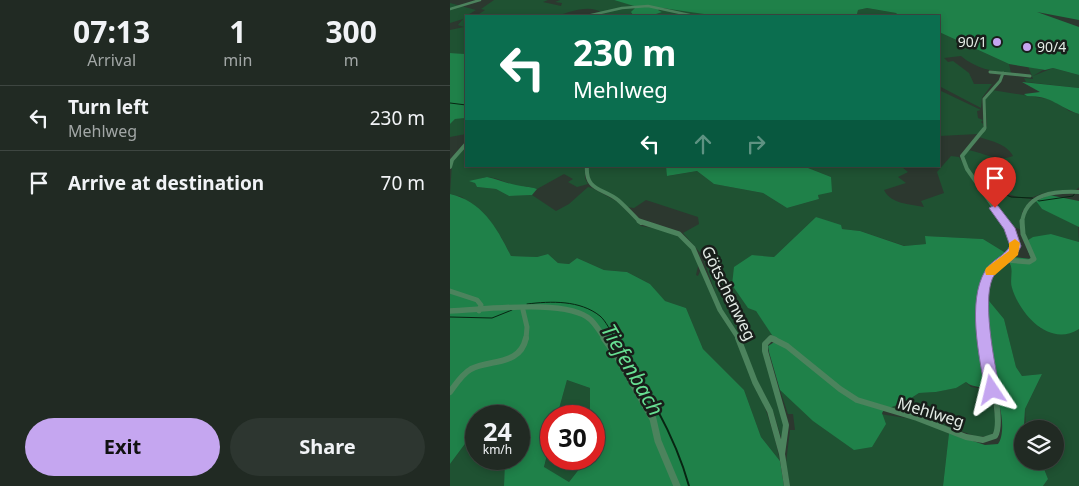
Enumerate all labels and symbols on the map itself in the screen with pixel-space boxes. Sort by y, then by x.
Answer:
place label: 90/1 [958,32,987,51]
marker: 90/1 [991,36,1003,48]
place label: 90/4 [1037,37,1066,56]
marker: 90/4 [1021,41,1033,53]
pin [974,157,1016,208]
street label: Götschenweg [697,242,761,344]
water label: Tiefenbach [595,319,670,420]
position arrow [965,363,1017,415]
street label: Mehlweg [895,391,967,433]
speed limit sign: 30 [540,405,605,470]

